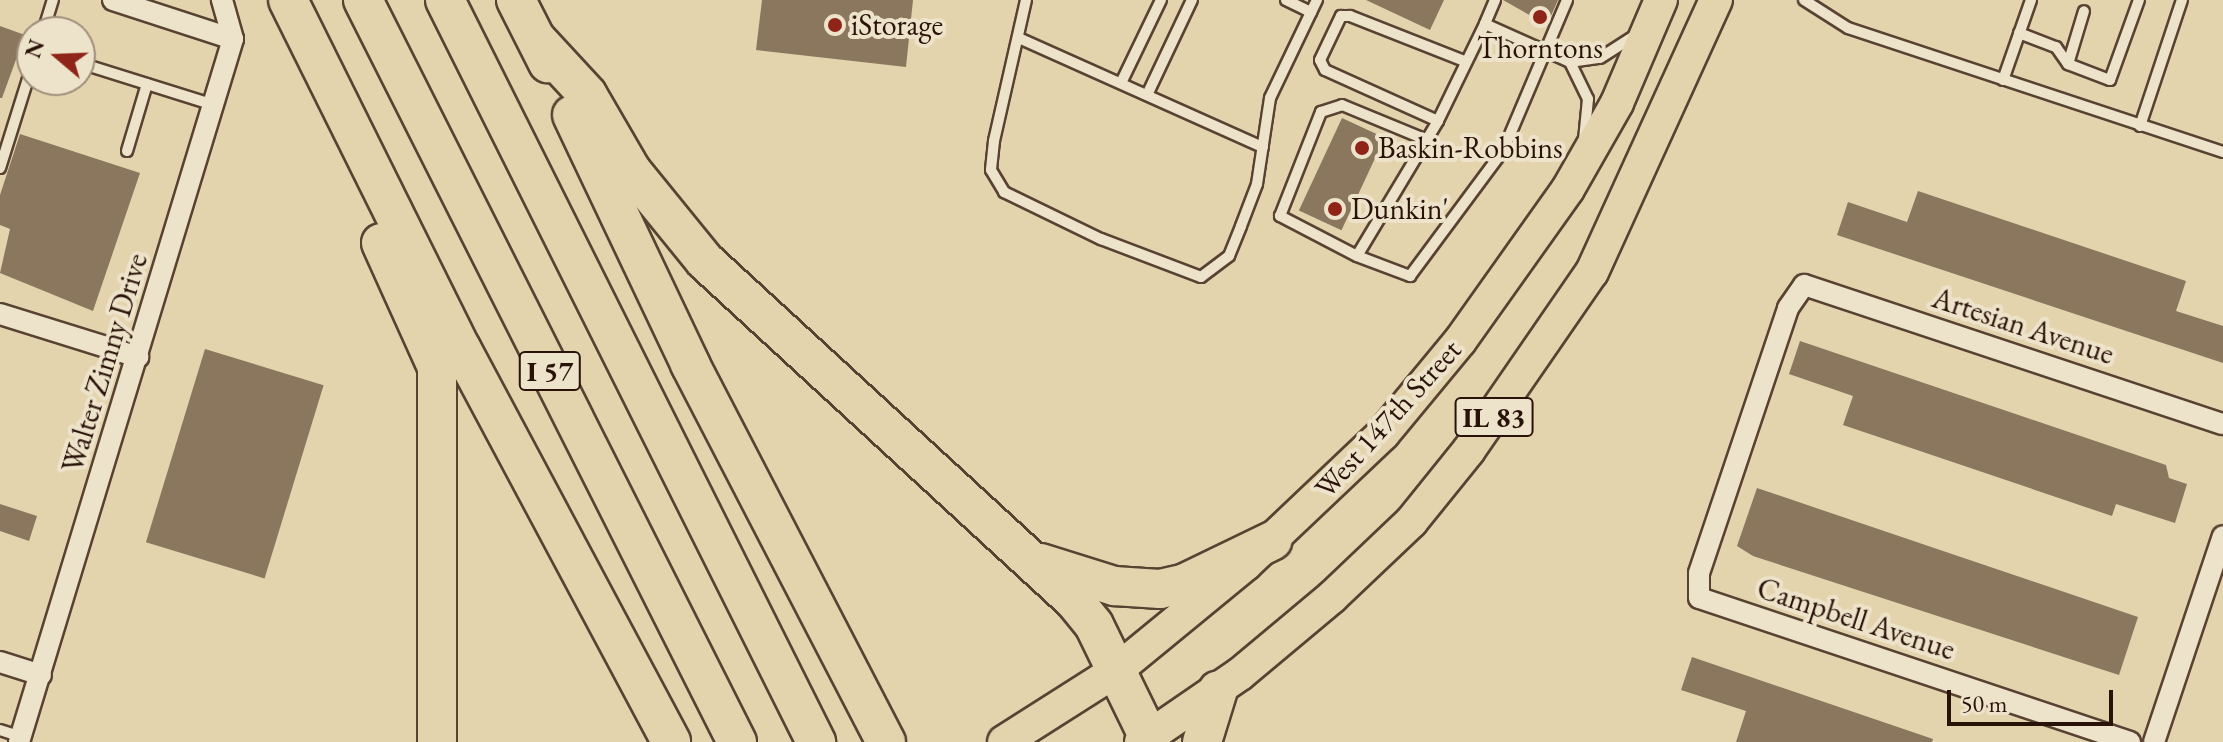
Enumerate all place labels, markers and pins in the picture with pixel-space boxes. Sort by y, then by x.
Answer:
place label: iStorage [851,7,943,43]
marker: Thorntons [1531,8,1549,26]
marker: iStorage [826,16,844,34]
place label: Thorntons [1477,30,1603,66]
place label: Baskin-Robbins [1378,130,1563,166]
marker: Baskin-Robbins [1353,139,1371,157]
place label: Dunkin' [1351,191,1449,227]
marker: Dunkin' [1326,200,1344,218]

